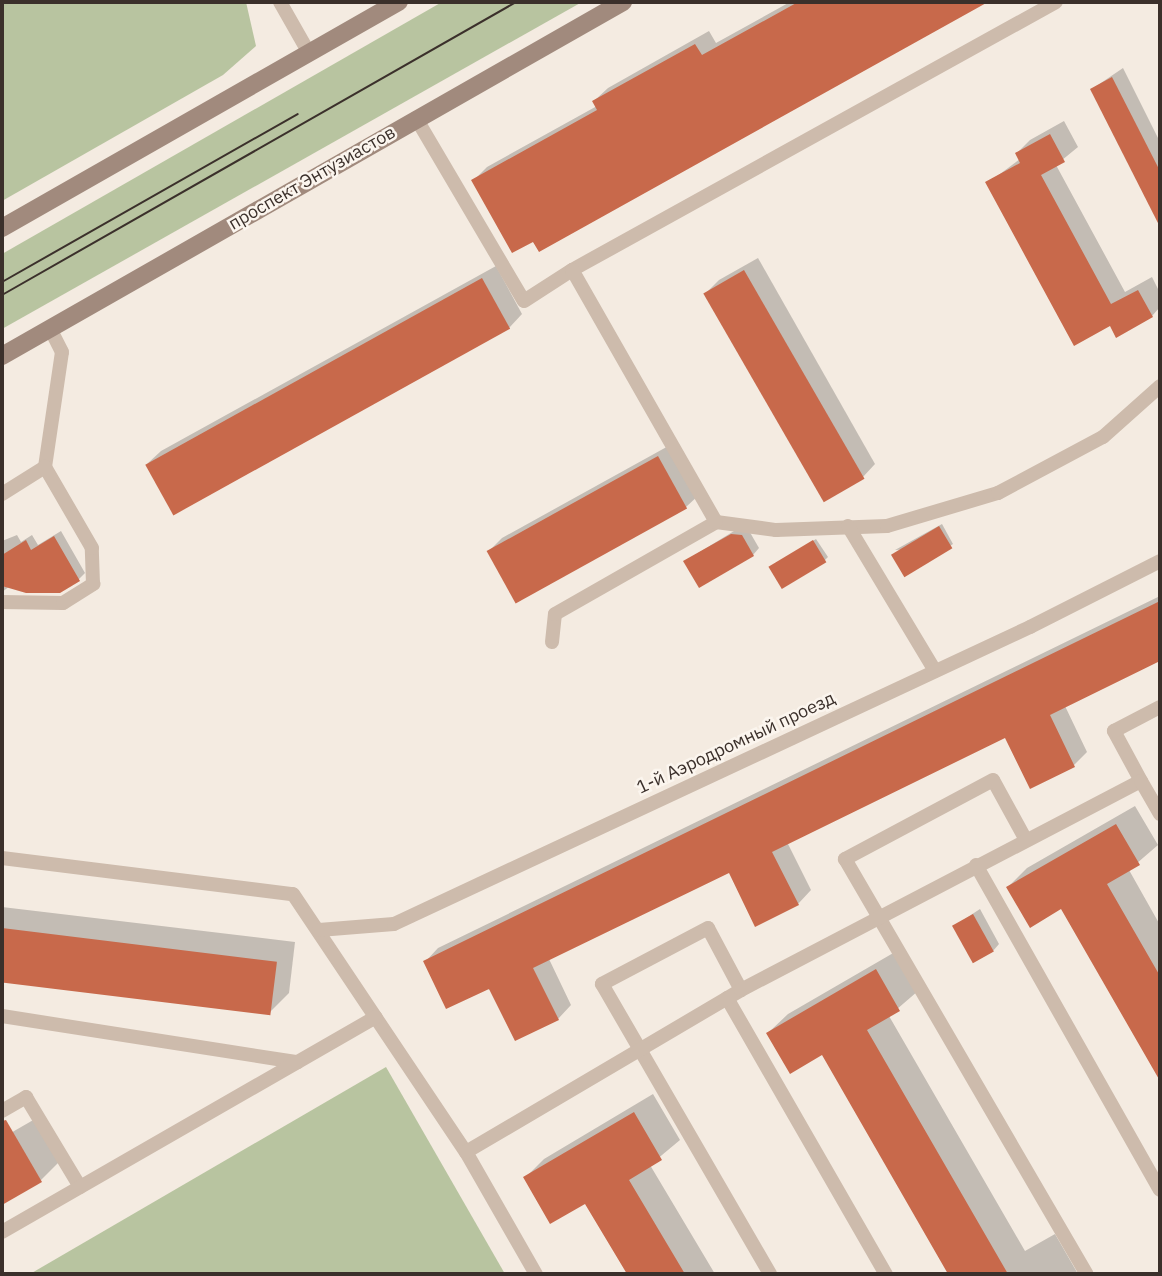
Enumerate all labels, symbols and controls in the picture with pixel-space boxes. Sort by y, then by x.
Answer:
street label: проспект Энтузиастов [225,121,399,235]
street label: 1-й Аэродромный проезд [633,687,839,799]

